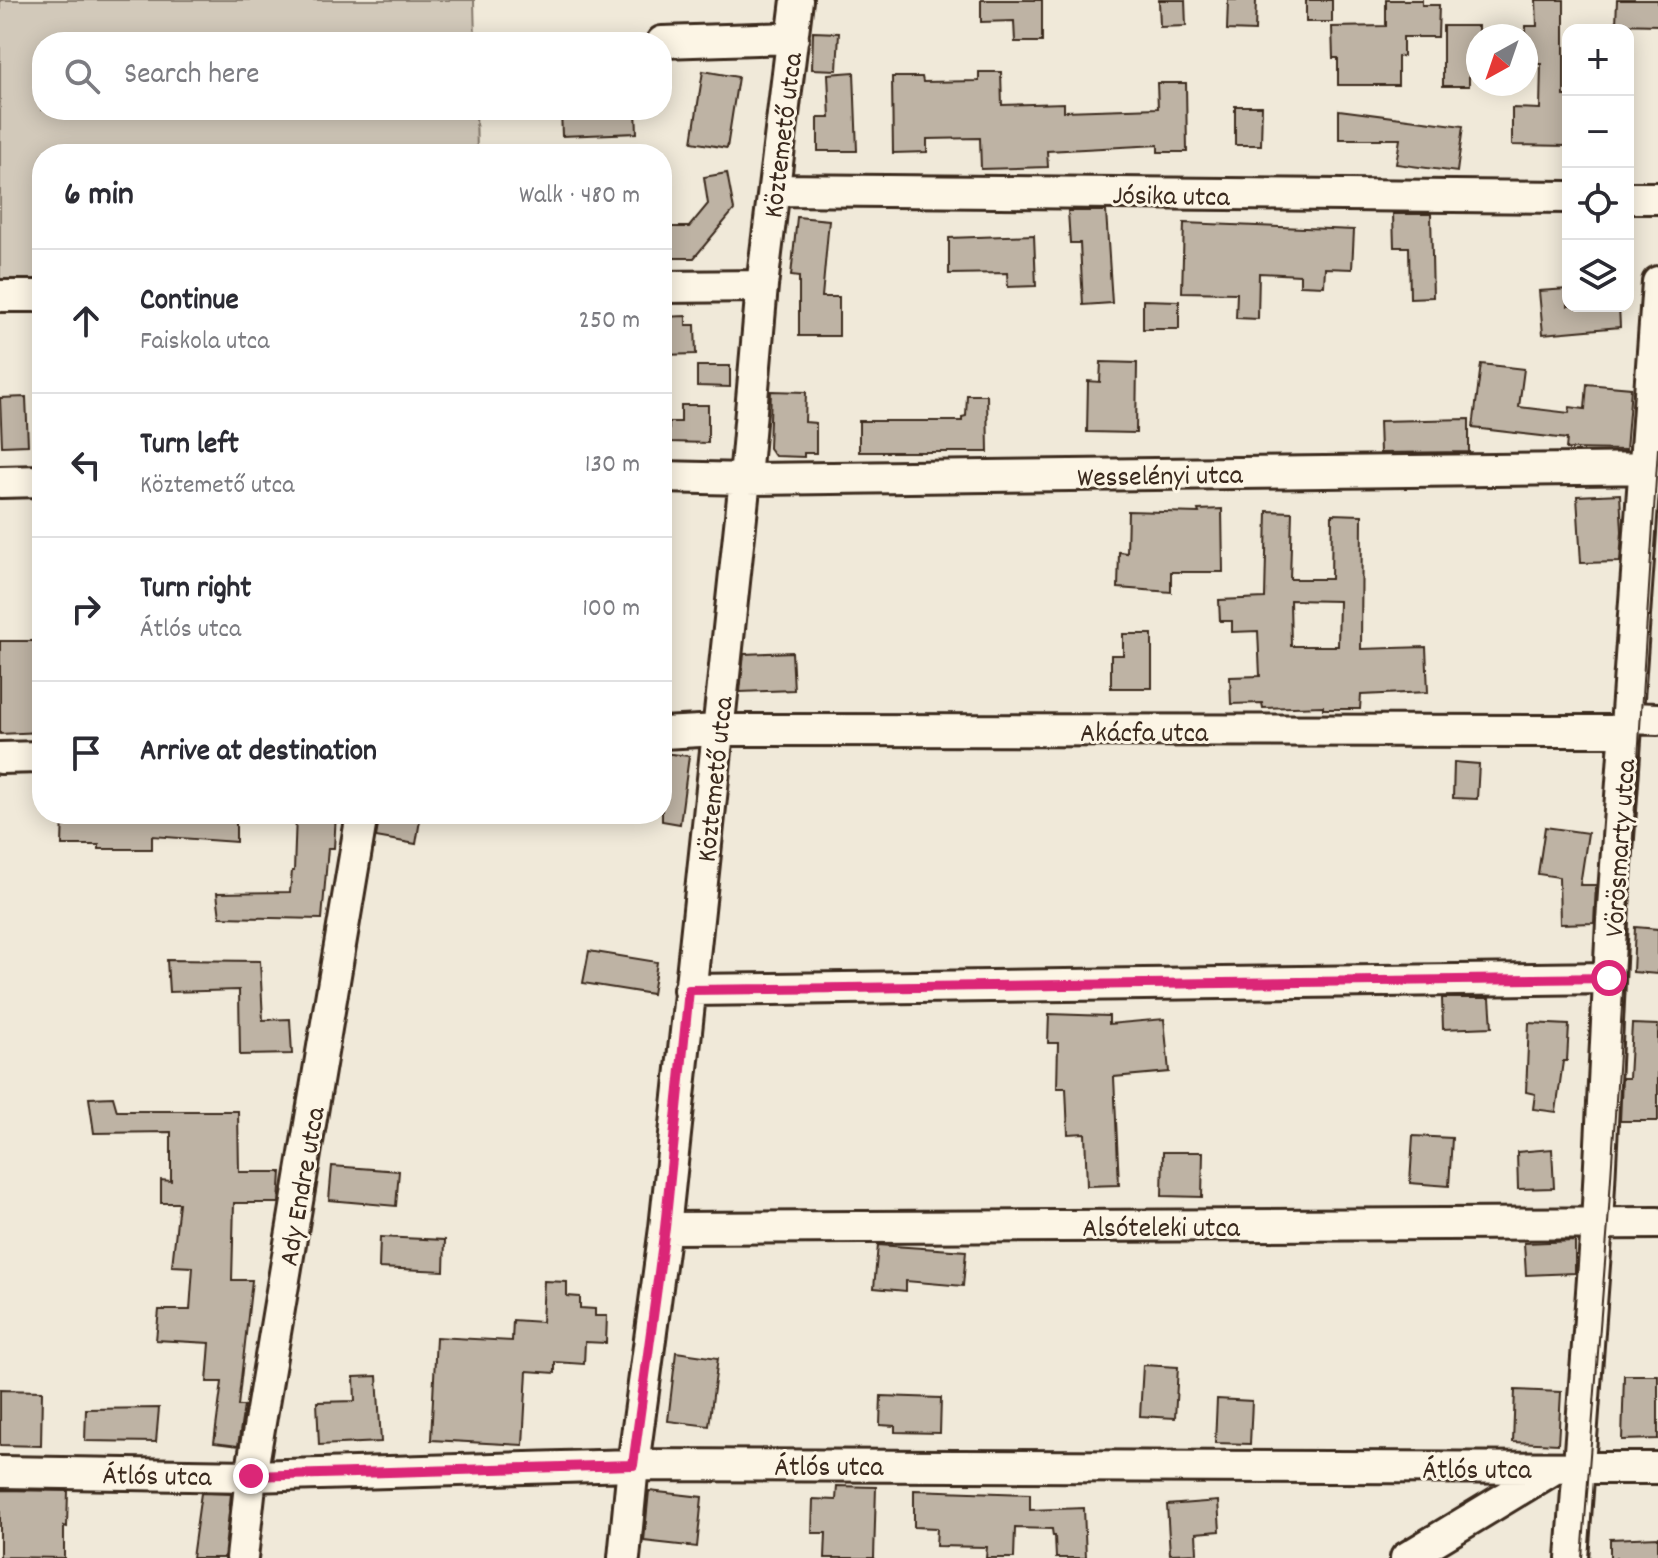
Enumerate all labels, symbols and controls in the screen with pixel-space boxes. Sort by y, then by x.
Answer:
north arrow [1466,24,1538,96]
map controls [1562,24,1634,312]
button: + [1562,24,1634,96]
search box [32,32,672,120]
street label: Köztemető utca [756,50,816,221]
icon: search [60,54,104,98]
text: Search here [124,55,260,98]
button: − [1562,96,1634,168]
button: locate [1562,168,1634,240]
text: 6 min [64,172,134,221]
text: Walk · 480 m [519,178,640,215]
street label: Jósika utca [1112,178,1231,220]
button: layers [1562,240,1634,312]
text: Continue [140,281,239,324]
icon: ahead [64,299,108,343]
text: 250 m [579,303,640,340]
text: Faiskola utca [140,324,270,361]
text: Turn left [140,425,239,468]
icon: left [64,443,108,487]
text: 130 m [585,447,640,484]
street label: Wesselényi utca [1077,458,1244,500]
text: Köztemető utca [140,468,294,505]
text: Turn right [140,569,251,612]
icon: right [64,587,108,631]
text: 100 m [582,591,640,628]
text: Átlós utca [140,612,241,649]
street label: Köztemető utca [689,694,747,864]
street label: Akácfa utca [1080,716,1209,756]
icon: arrive [64,731,108,775]
text: Arrive at destination [140,732,377,775]
street label: Vörösmarty utca [1597,757,1649,939]
route start [1591,960,1627,996]
street label: Ady Endre utca [271,1103,339,1270]
street label: Alsóteleki utca [1082,1211,1241,1251]
street label: Átlós utca [775,1450,884,1490]
street label: Átlós utca [1423,1453,1532,1493]
street label: Átlós utca [102,1458,213,1500]
route end [233,1458,269,1494]

